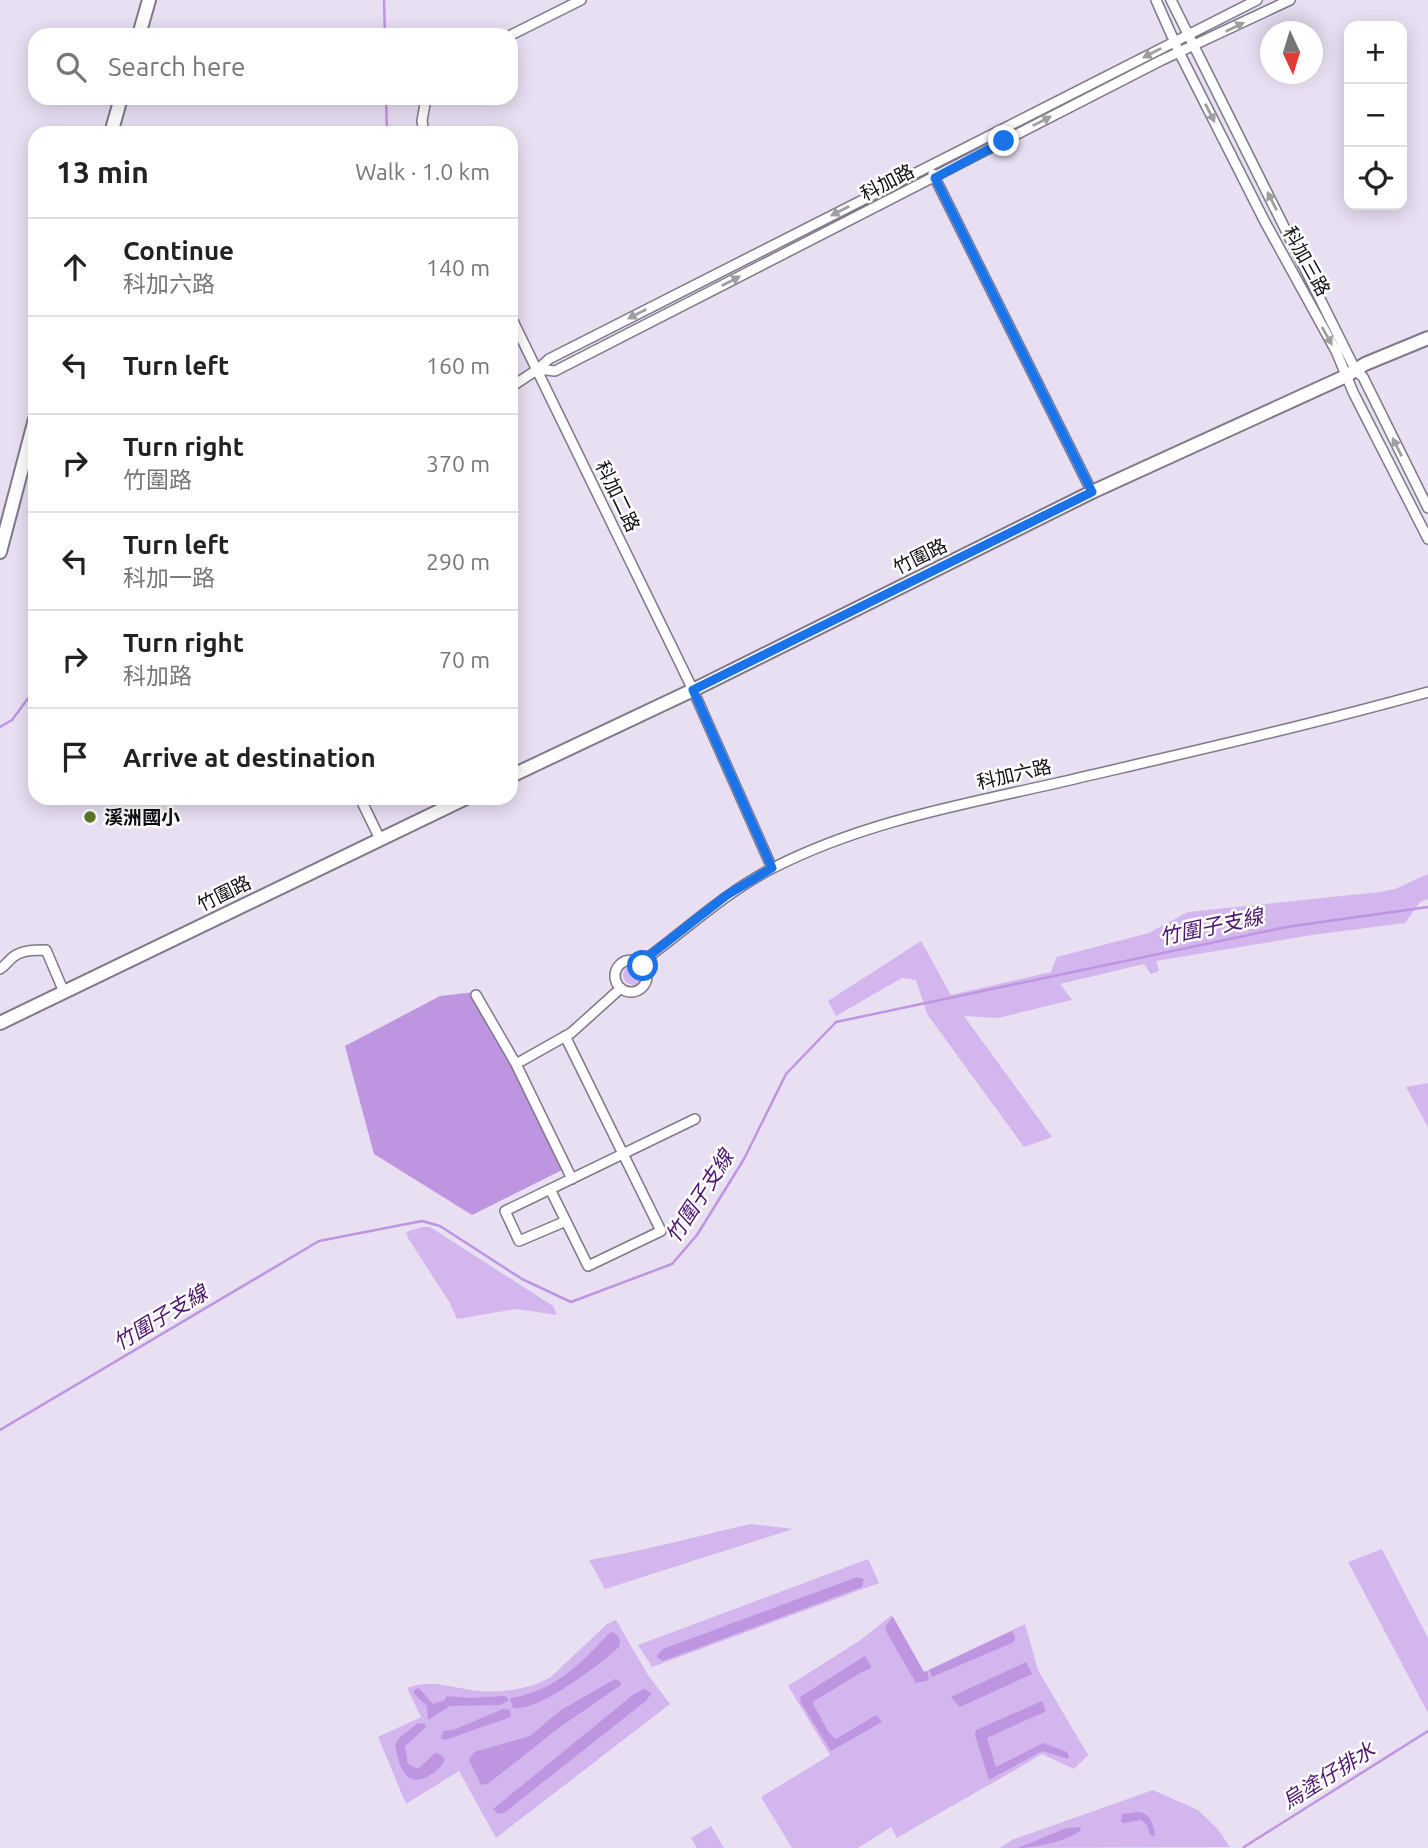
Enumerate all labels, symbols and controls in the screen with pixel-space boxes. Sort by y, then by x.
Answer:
one-way arrow [1225,21,1245,32]
north arrow [1260,21,1323,84]
map controls [1344,21,1407,210]
button: + [1344,21,1407,84]
search box [28,28,518,105]
one-way arrow [1142,47,1162,58]
icon: search [52,48,90,86]
text: Search here [108,52,245,81]
button: − [1344,84,1407,147]
one-way arrow [1204,103,1215,123]
one-way arrow [1033,116,1053,128]
route end [988,125,1019,156]
button: locate [1344,147,1407,210]
text: 13 min [56,155,149,189]
text: Walk · 1.0 km [355,159,490,184]
street label: 科加路 [857,159,917,205]
one-way arrow [1267,191,1278,211]
one-way arrow [830,205,850,216]
street label: 科加三路 [1279,222,1335,300]
text: Continue [123,236,234,265]
icon: ahead [56,248,94,286]
text: 140 m [426,255,490,280]
text: 科加六路 [123,271,215,296]
one-way arrow [721,276,741,287]
one-way arrow [627,308,647,319]
one-way arrow [1321,326,1333,345]
icon: left [56,346,94,384]
text: Turn left [123,351,229,380]
text: 160 m [426,353,490,378]
text: Turn right [123,432,244,461]
one-way arrow [1392,437,1403,457]
icon: right [56,444,94,482]
text: 370 m [426,451,490,476]
street label: 科加二路 [591,457,645,535]
text: 竹圍路 [123,467,192,492]
text: Turn left [123,530,229,559]
street label: 竹圍路 [890,534,950,578]
icon: left [56,542,94,580]
text: 290 m [426,549,490,574]
text: 科加一路 [123,565,215,590]
text: Turn right [123,628,244,657]
icon: right [56,640,94,678]
text: 70 m [439,647,490,672]
text: 科加路 [123,663,192,688]
icon: arrive [56,738,94,776]
text: Arrive at destination [123,743,376,772]
street label: 科加六路 [974,755,1054,793]
place label: 溪洲國小 [104,806,180,828]
marker: 溪洲國小 [82,809,98,825]
street label: 竹圍路 [194,871,254,915]
water label: 竹圍子支線 [1157,903,1267,949]
route start [627,950,658,981]
water label: 竹圍子支線 [660,1144,739,1247]
water label: 竹圍子支線 [109,1279,213,1354]
water label: 烏塗仔排水 [1277,1736,1380,1813]

